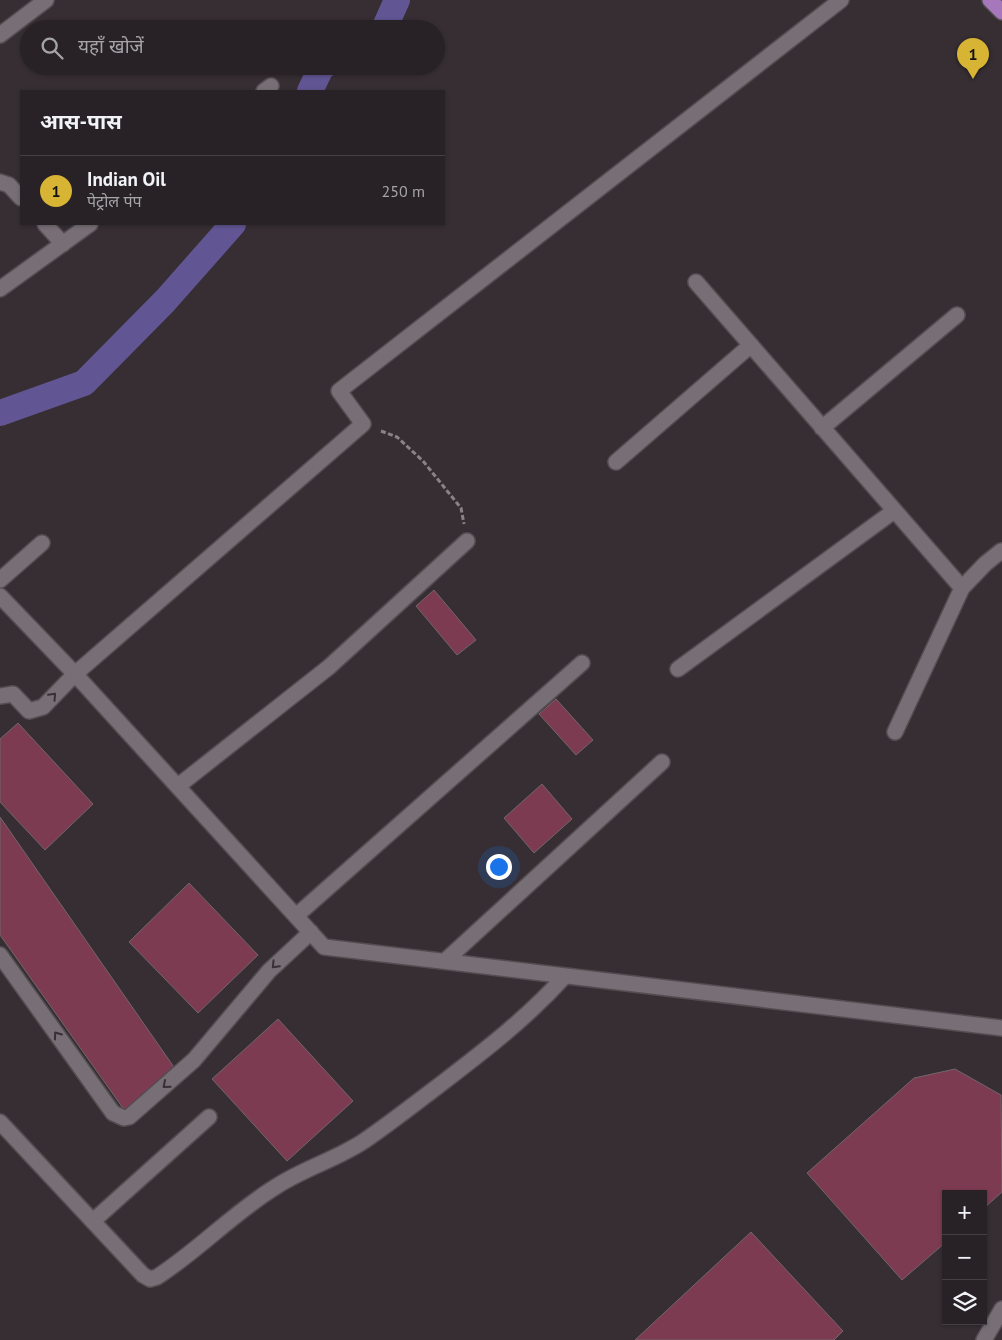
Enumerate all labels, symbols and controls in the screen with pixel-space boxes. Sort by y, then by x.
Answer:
search box [20,20,445,75]
icon: search [38,34,66,62]
text: यहाँ खोजें [78,34,144,58]
pin: 1 [957,38,989,79]
text: आस-पास [40,108,122,135]
text: Indian Oil [87,167,166,191]
text: 1 [51,181,61,201]
text: 250 m [382,181,425,201]
text: पेट्रोल पंप [87,191,142,211]
one-way arrow [47,692,56,701]
your location [486,854,512,880]
one-way arrow [272,959,281,968]
one-way arrow [54,1031,63,1041]
one-way arrow [162,1079,171,1088]
map controls [942,1190,987,1325]
button: + [942,1190,987,1235]
button: − [942,1235,987,1280]
button: layers [942,1280,987,1325]

